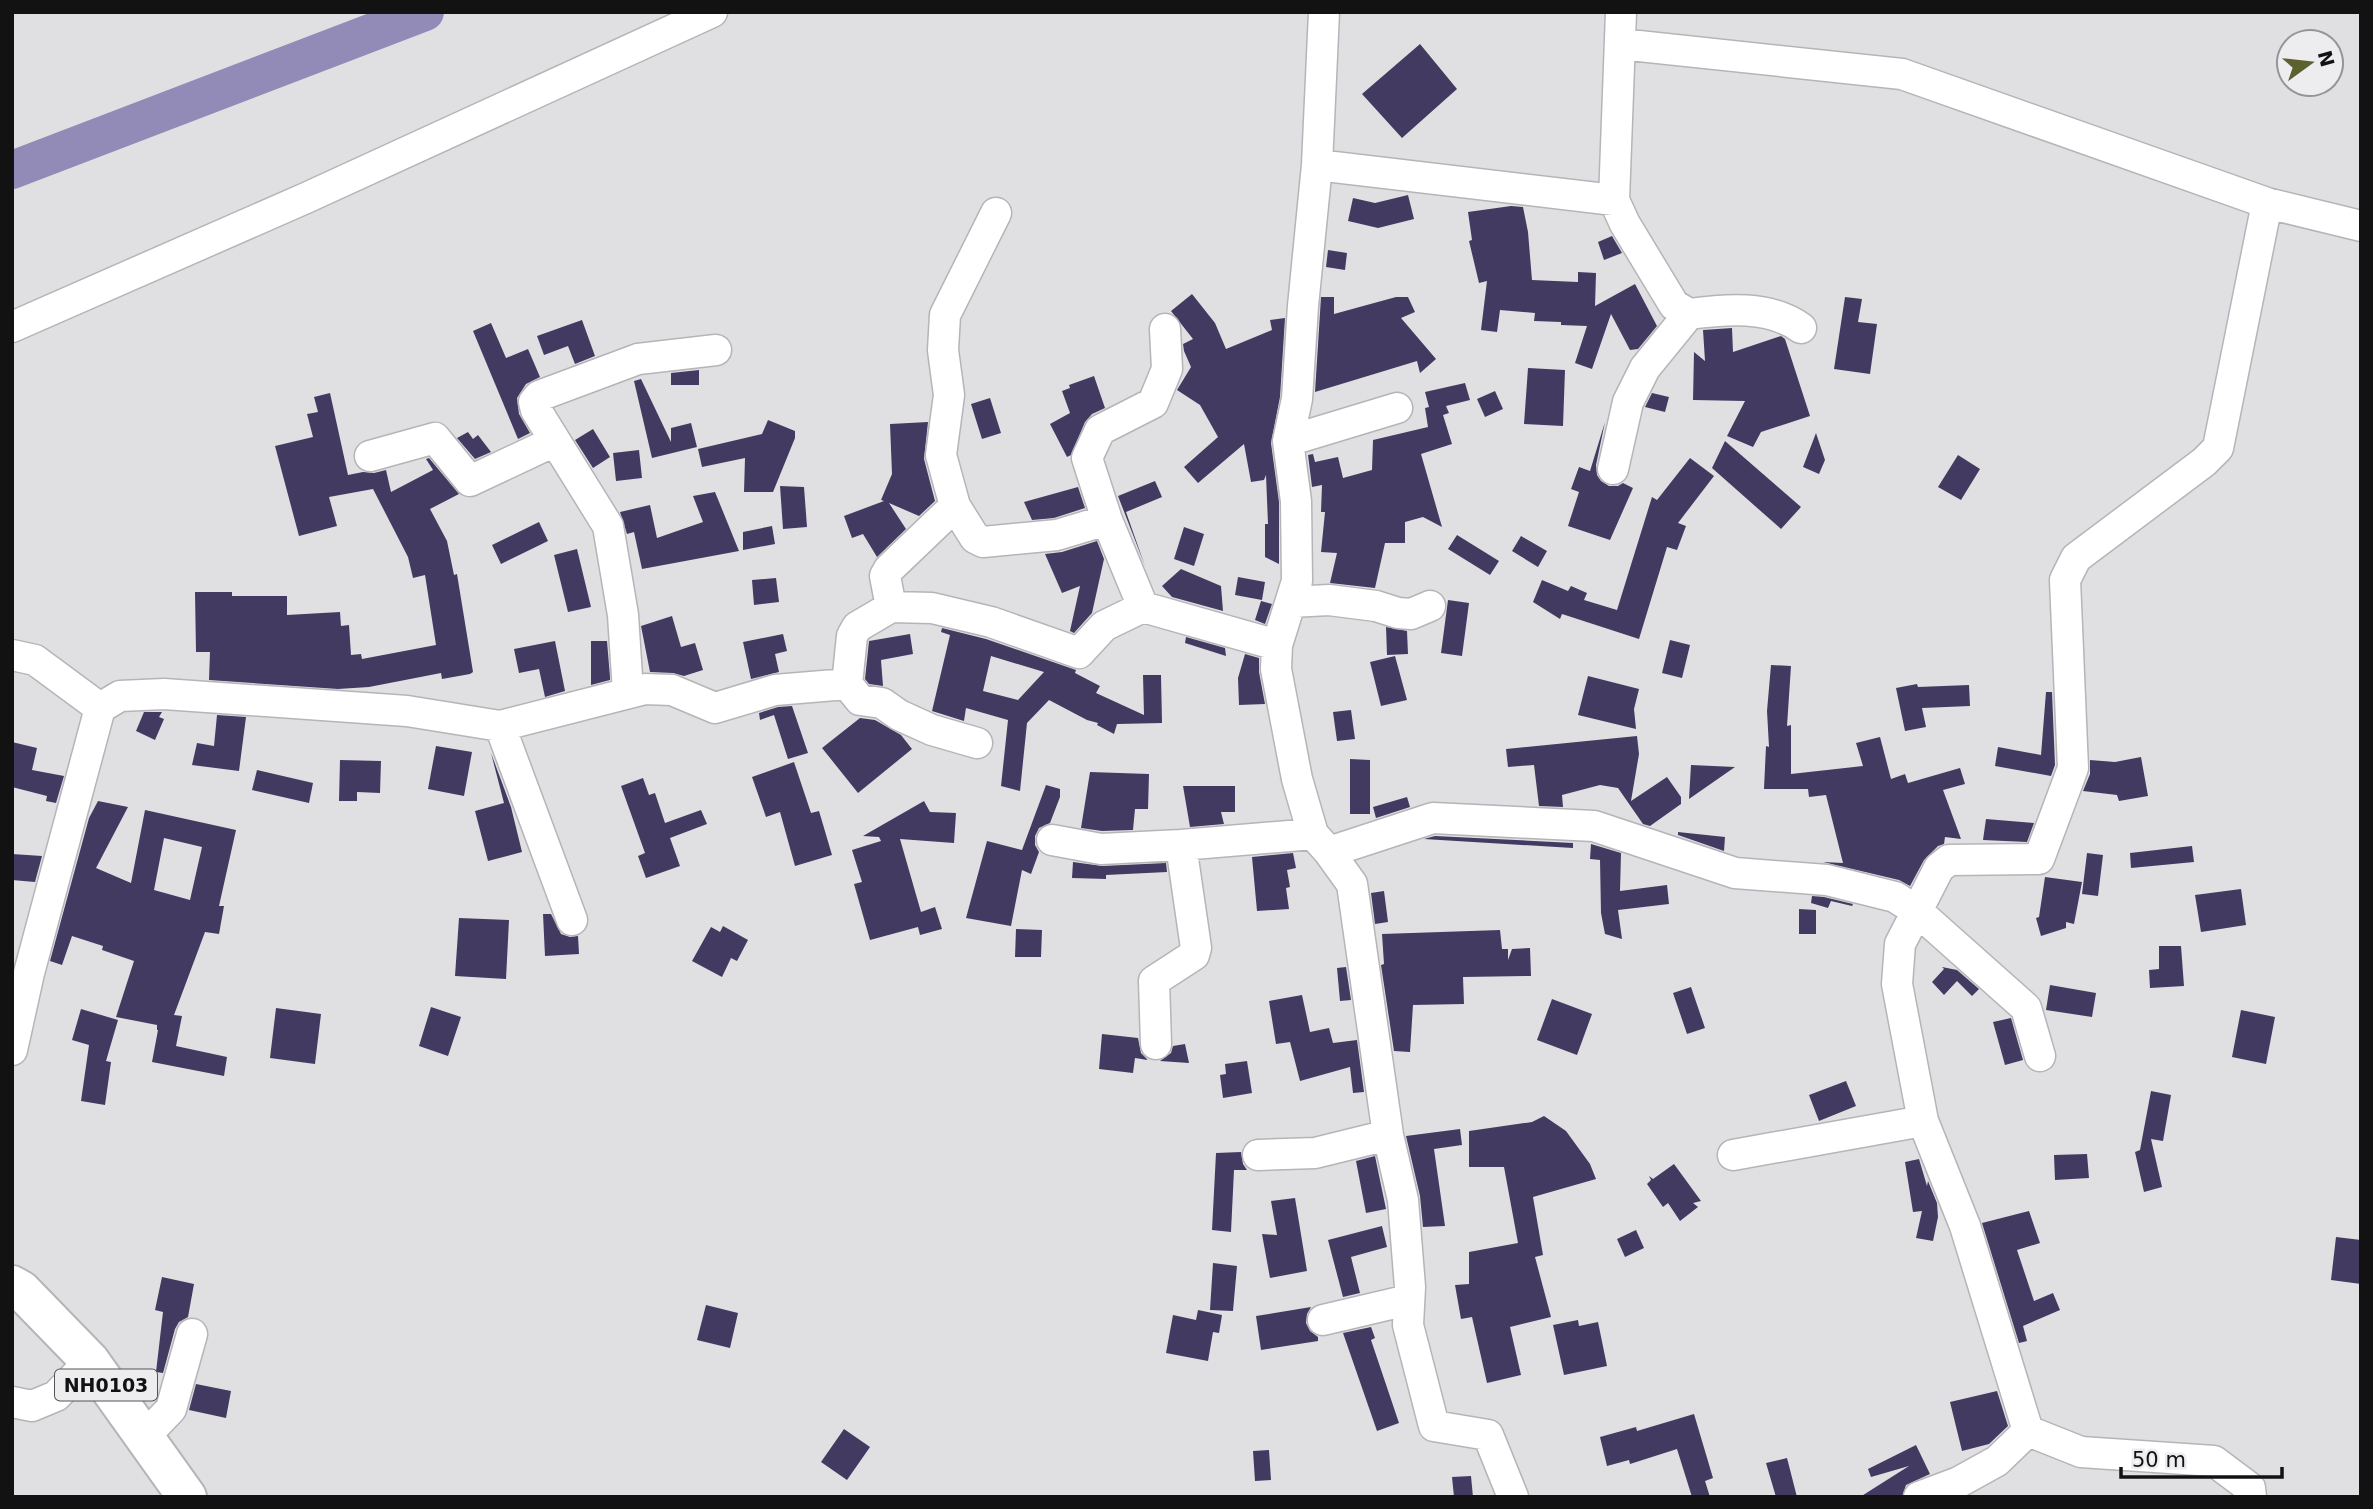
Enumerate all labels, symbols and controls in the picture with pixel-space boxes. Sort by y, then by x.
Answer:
north arrow [2275,28,2345,98]
text: N [2314,48,2339,69]
road number: NH0103 [55,1370,157,1400]
scale bar [2121,1436,2282,1480]
text: 50 m [2132,1448,2186,1472]

